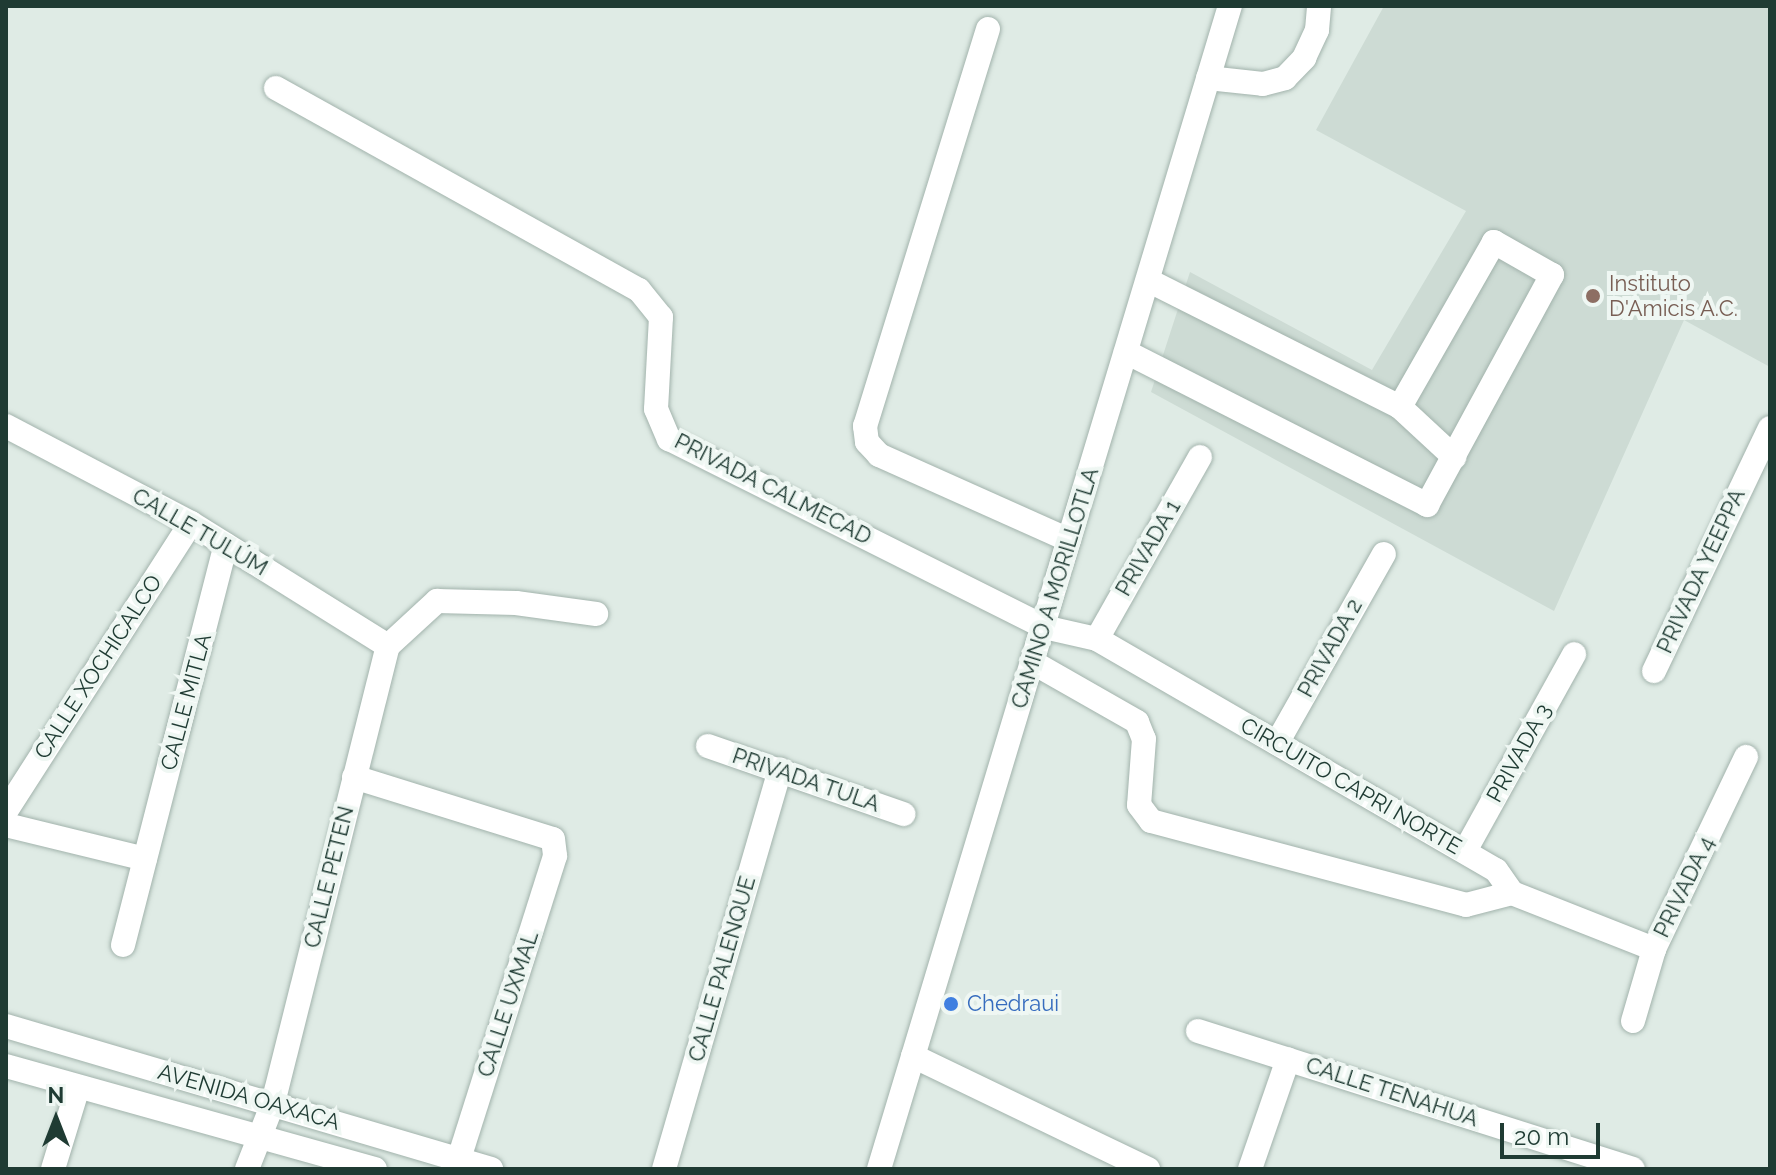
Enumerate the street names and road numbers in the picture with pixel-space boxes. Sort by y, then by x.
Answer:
street label: PRIVADA CALMECAD [670,428,876,550]
street label: CAMINO A MORILLOTLA [1006,464,1104,712]
street label: CALLE TULÚM [127,482,273,582]
street label: PRIVADA YEEPPA [1651,484,1751,658]
street label: PRIVADA 1 [1110,495,1186,601]
street label: CALLE XOCHICALCO [29,570,167,764]
street label: PRIVADA 2 [1292,594,1368,702]
street label: CALLE MITLA [155,631,217,773]
street label: PRIVADA 3 [1481,699,1557,807]
street label: CIRCUITO CAPRI NORTE [1236,712,1466,860]
street label: PRIVADA TULA [728,742,884,818]
street label: CALLE PETEN [299,803,359,951]
street label: PRIVADA 4 [1648,832,1720,942]
street label: CALLE PALENQUE [683,873,761,1065]
street label: CALLE UXMAL [472,928,544,1080]
street label: CALLE TENAHUA [1302,1052,1482,1132]
street label: AVENIDA OAXACA [155,1058,343,1136]

